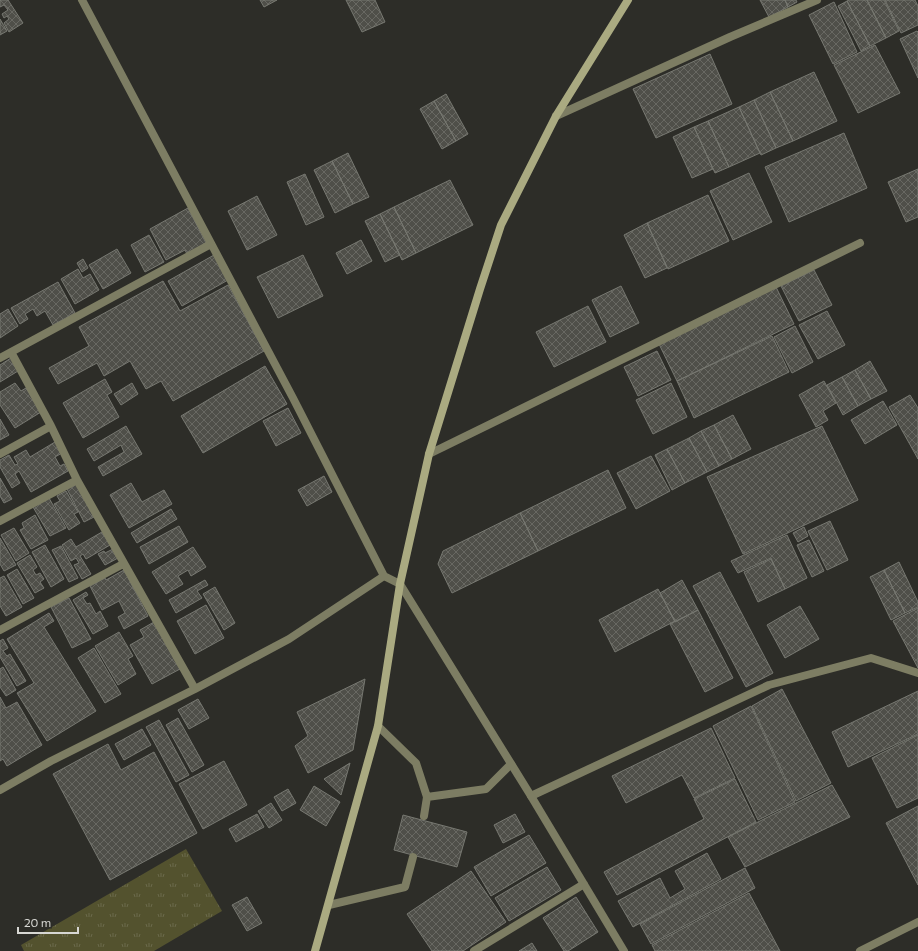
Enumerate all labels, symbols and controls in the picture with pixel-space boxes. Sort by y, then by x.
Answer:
scale bar [18,909,78,935]
text: 20 m [24,915,51,929]

